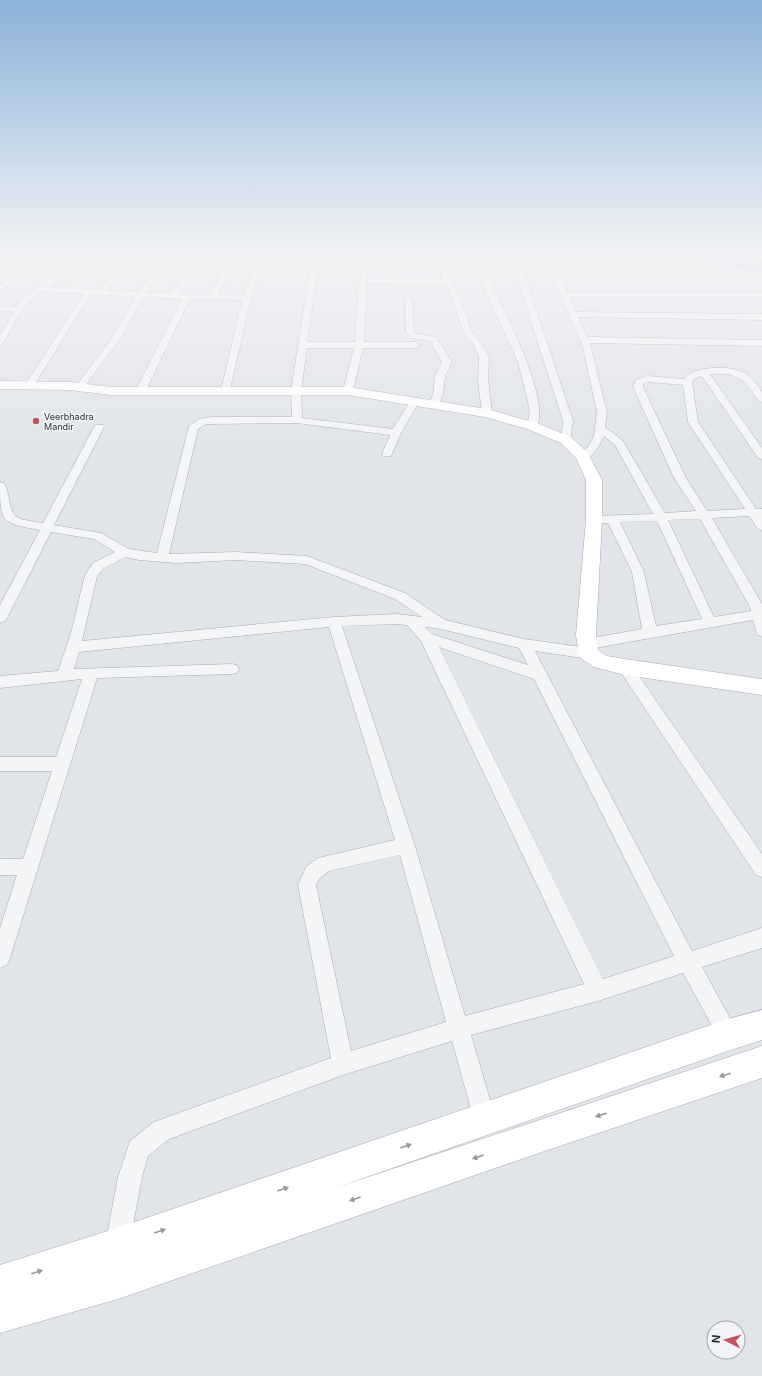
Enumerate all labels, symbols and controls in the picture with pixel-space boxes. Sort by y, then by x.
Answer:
place label: Veerbhadra Mandir [44,411,94,432]
marker: Veerbhadra Mandir [31,416,41,426]
one-way arrow [719,1072,731,1078]
one-way arrow [595,1113,607,1119]
one-way arrow [401,1143,413,1149]
one-way arrow [472,1154,484,1160]
one-way arrow [278,1185,290,1191]
one-way arrow [349,1196,361,1202]
one-way arrow [155,1227,167,1233]
one-way arrow [31,1269,43,1275]
north arrow [706,1320,746,1360]
text: N [709,1334,723,1344]

